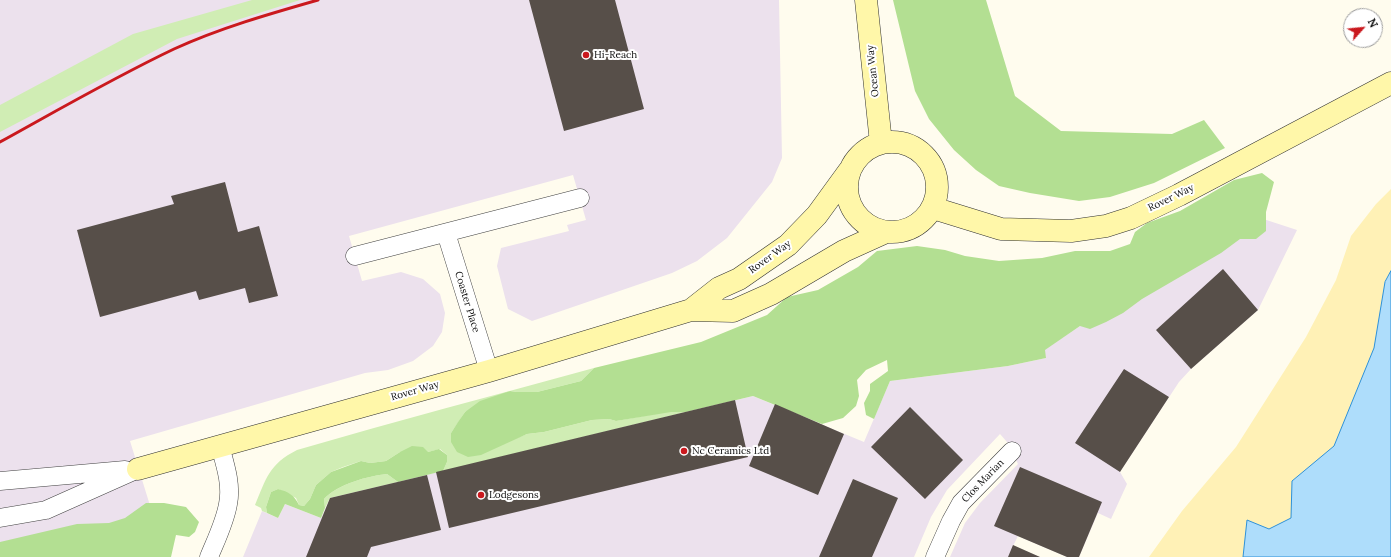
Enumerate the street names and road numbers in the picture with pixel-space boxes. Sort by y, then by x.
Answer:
street label: Ocean Way [864,44,882,98]
street label: Rover Way [1146,182,1196,214]
street label: Rover Way [747,238,793,276]
street label: Coaster Place [452,270,482,334]
street label: Rover Way [390,378,440,404]
street label: Clos Marian [959,457,1007,505]

